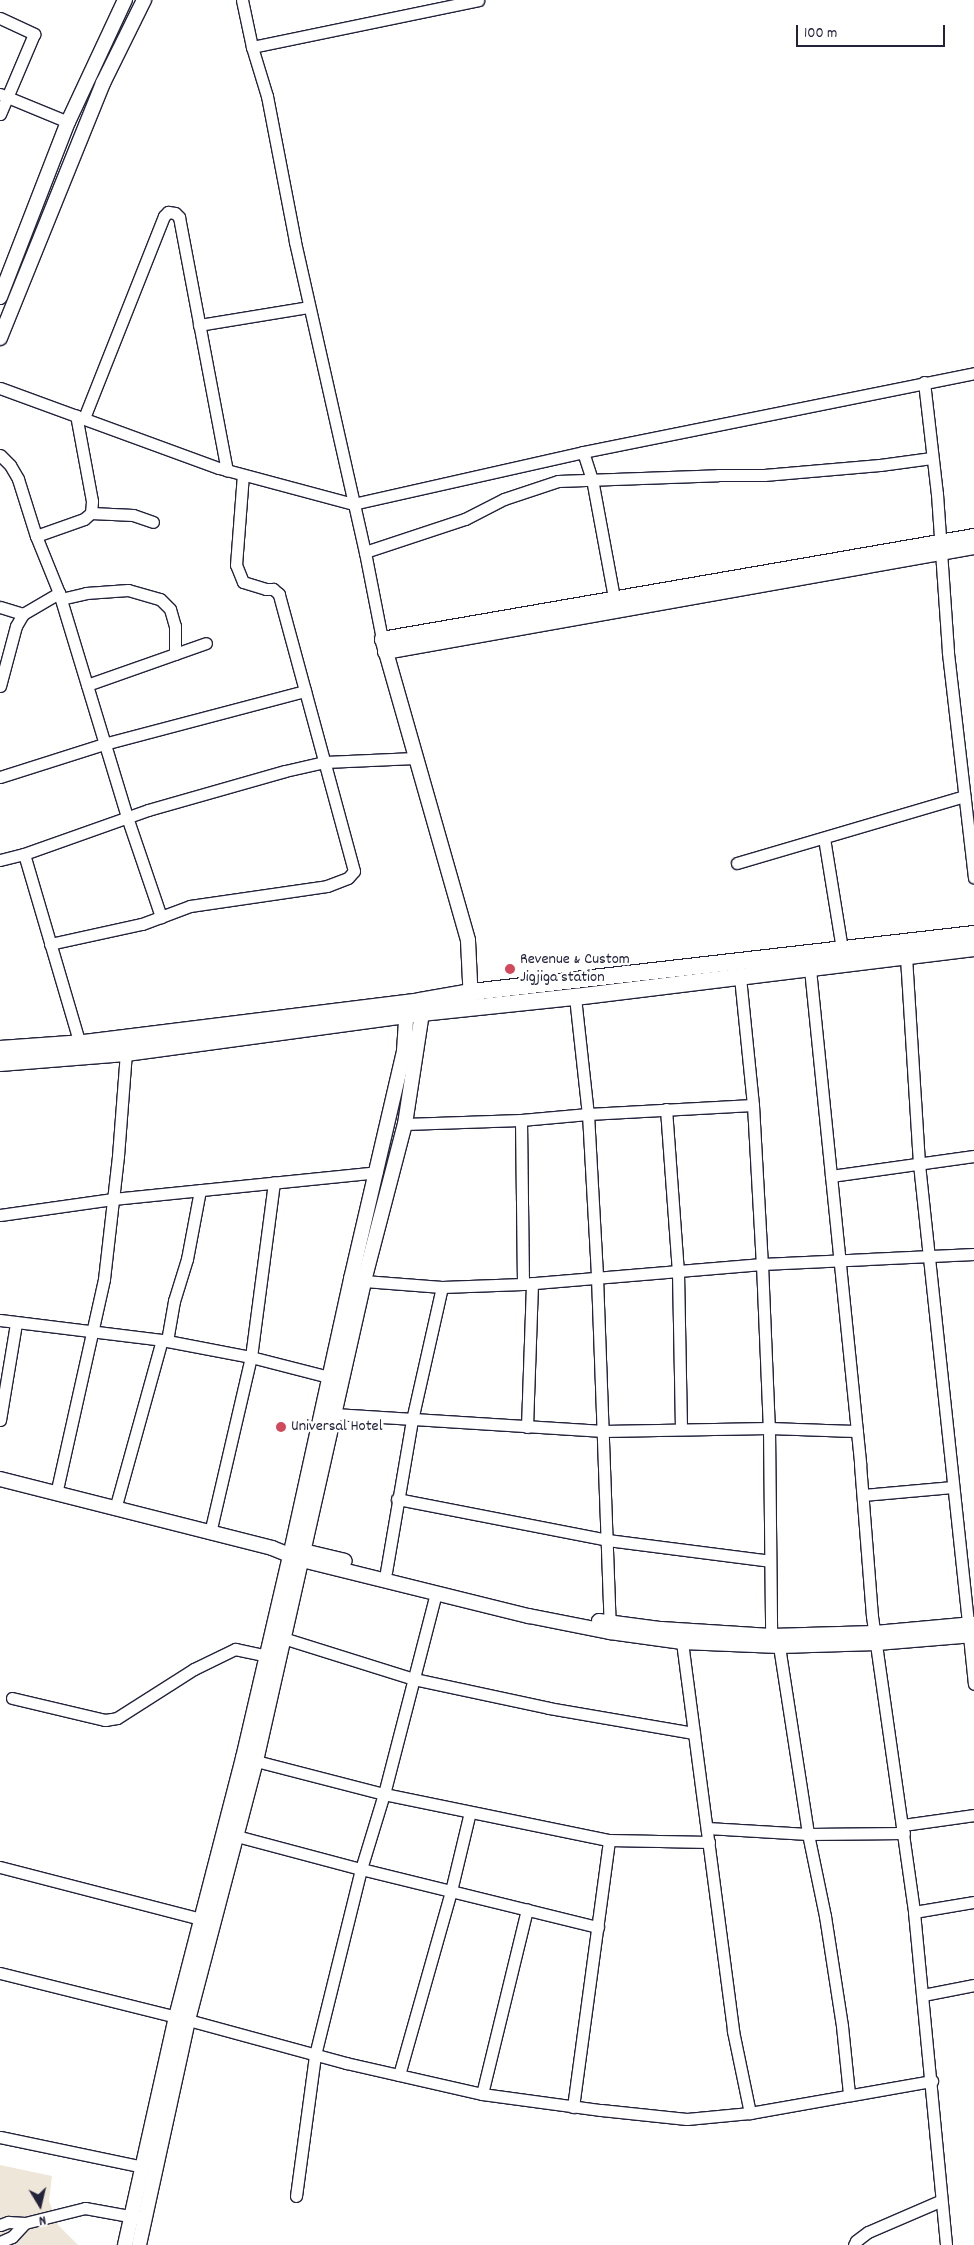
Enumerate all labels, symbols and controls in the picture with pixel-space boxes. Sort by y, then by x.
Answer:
scale bar [799,15,948,47]
text: 100 m [804,23,837,45]
place label: Revenue & Custom Jigjiga station [520,950,630,988]
marker: Revenue & Custom Jigjiga station [504,963,516,975]
place label: Universal Hotel [291,1417,382,1437]
marker: Universal Hotel [275,1421,287,1433]
north arrow [15,2180,65,2230]
text: N [37,2209,47,2230]

